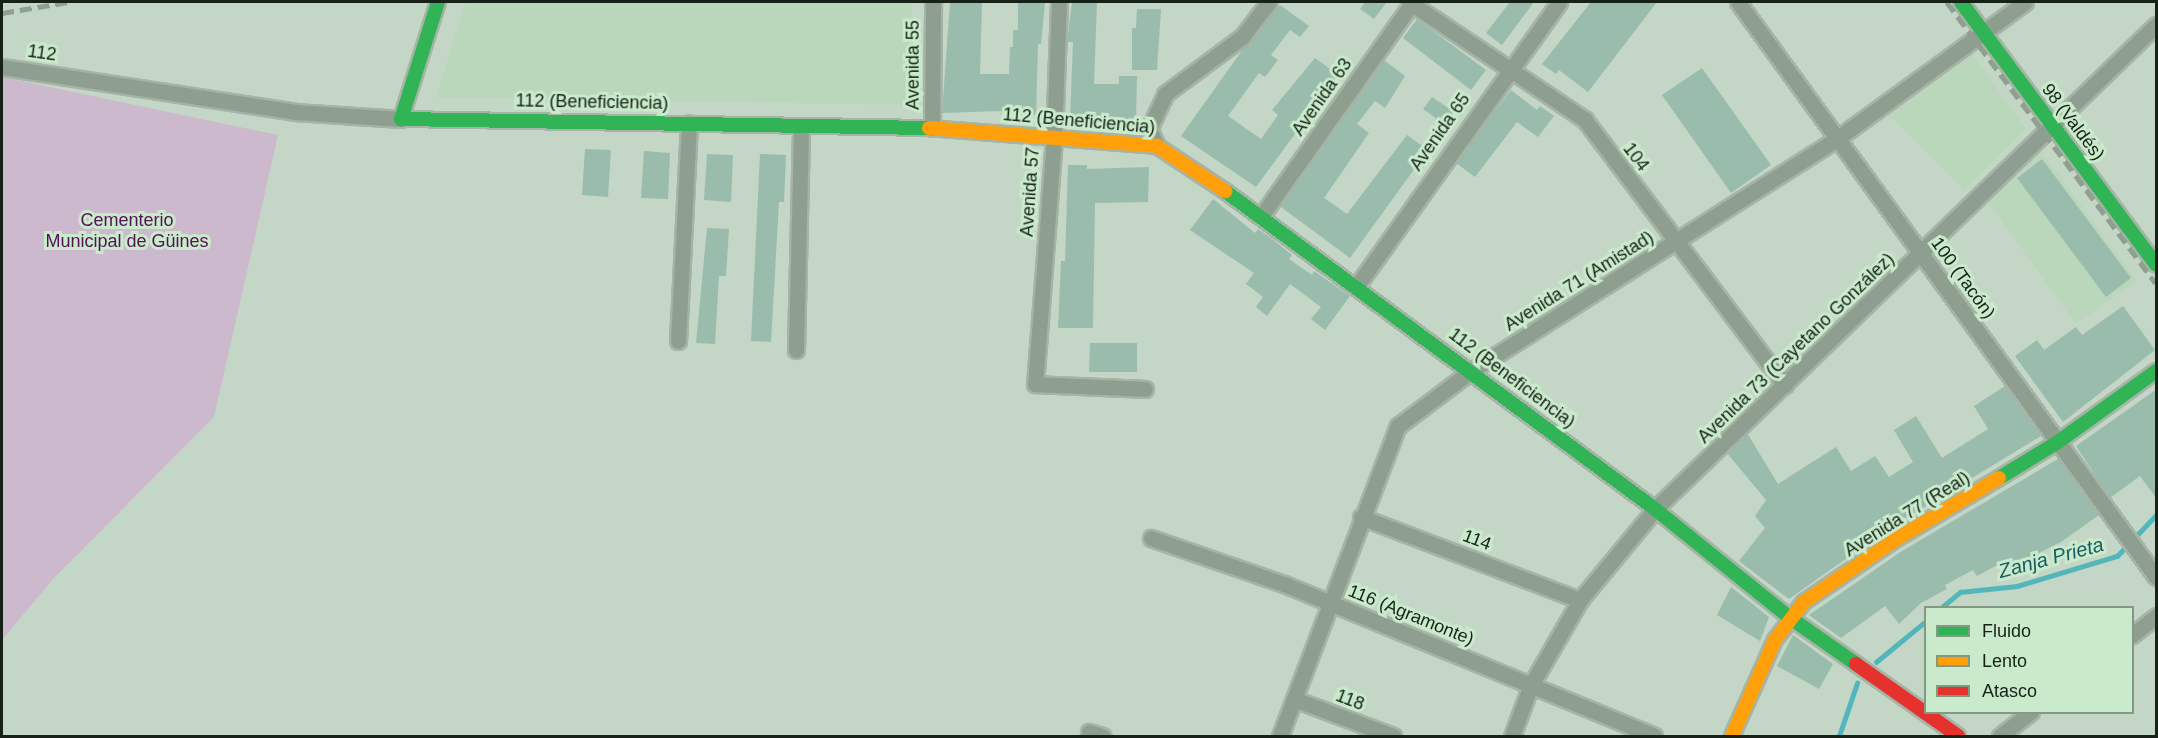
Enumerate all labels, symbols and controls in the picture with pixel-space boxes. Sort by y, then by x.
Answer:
street label: Avenida 55 [902,20,924,110]
street label: 112 [26,40,58,66]
street label: Avenida 63 [1287,54,1357,140]
street label: 98 (Valdés) [2037,79,2109,165]
street label: Avenida 65 [1405,89,1475,175]
street label: 112 (Beneficiencia) [515,90,669,114]
street label: 112 (Beneficiencia) [1002,104,1156,138]
street label: 104 [1618,139,1654,175]
street label: Avenida 57 [1016,146,1044,238]
park label: Cementerio Municipal de Güines [45,210,209,252]
street label: Avenida 71 (Amistad) [1500,226,1658,336]
street label: 100 (Tacón) [1926,233,2000,323]
street label: Avenida 73 (Cayetano González) [1693,248,1899,448]
street label: 112 (Beneficiencia) [1445,323,1579,433]
street label: Avenida 77 (Real) [1840,467,1974,561]
street label: 114 [1460,525,1494,555]
water label: Zanja Prieta [1996,532,2106,584]
street label: 116 (Agramonte) [1345,580,1477,650]
legend [1924,606,2134,714]
text: Fluido [1982,621,2031,641]
text: Lento [1982,651,2027,671]
text: Atasco [1982,681,2037,701]
street label: 118 [1333,685,1367,715]

